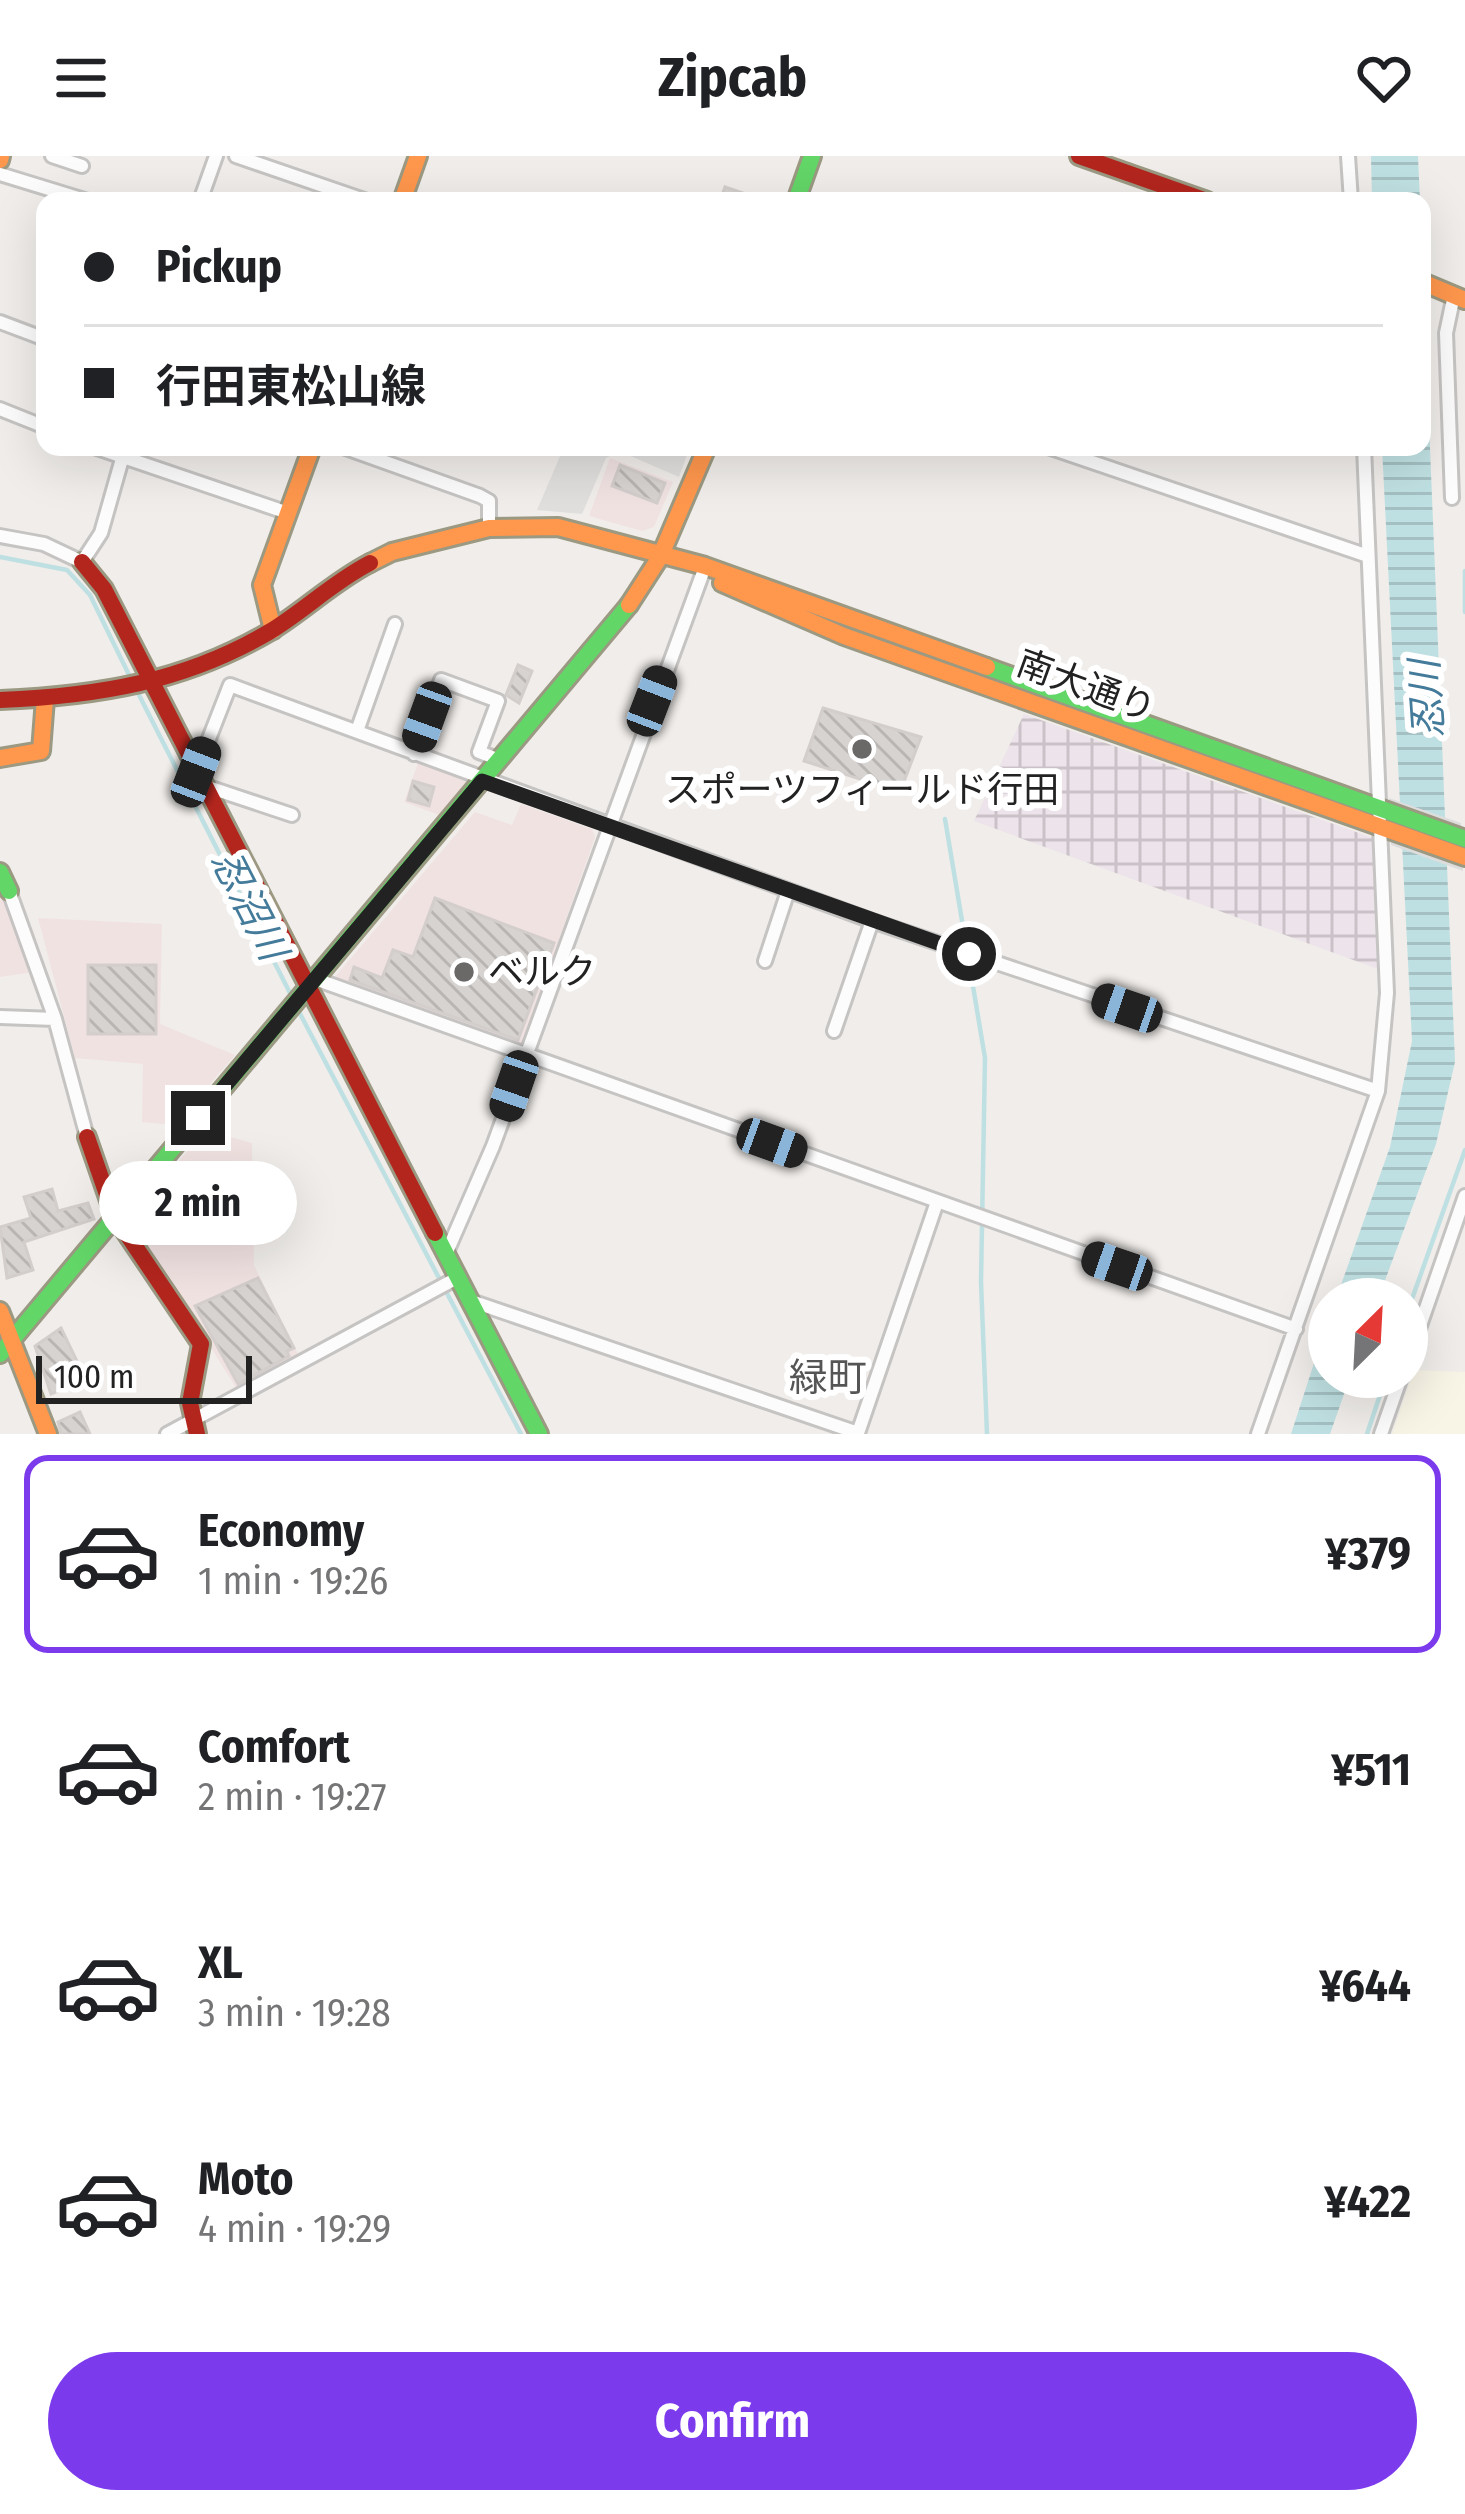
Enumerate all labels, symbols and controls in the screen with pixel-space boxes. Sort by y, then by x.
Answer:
icon: menu [48,45,114,111]
icon: heart [1351,45,1417,111]
text: Zipcab [658,46,807,110]
text: Pickup [156,240,282,294]
text: 行田東松山線 [156,360,426,414]
street label: 南大通り [1011,641,1161,731]
water label: 忍川 [1401,655,1453,740]
car [622,661,682,741]
car [398,677,456,757]
car [166,732,226,812]
marker: スポーツフィールド行田 [849,736,875,762]
place label: スポーツフィールド行田 [665,768,1059,812]
water label: 忍沼川 [202,842,298,971]
route start [942,927,996,981]
place label: ベルク [488,950,596,994]
marker: ベルク [451,959,477,985]
car [1087,979,1167,1037]
car [485,1046,543,1126]
route end [171,1091,225,1145]
car [732,1114,812,1172]
callout: 2 min [99,1160,297,1244]
text: 2 min [155,1180,241,1226]
car [1077,1237,1157,1295]
north arrow [1308,1278,1428,1398]
map controls [1308,1278,1428,1398]
scale bar [36,1350,252,1403]
district label: 緑町 [789,1355,867,1401]
text: 100 m [54,1357,134,1397]
icon: car [54,1500,162,1608]
text: Economy [198,1504,364,1558]
text: ¥379 [1325,1527,1411,1581]
text: 1 min · 19:26 [198,1558,388,1604]
icon: car [54,1716,162,1824]
text: Comfort [198,1720,350,1774]
text: ¥511 [1331,1743,1411,1797]
text: 2 min · 19:27 [198,1774,387,1820]
icon: car [54,1932,162,2040]
text: XL [198,1936,243,1990]
text: ¥644 [1319,1959,1411,2013]
text: 3 min · 19:28 [198,1990,391,2036]
icon: car [54,2148,162,2256]
text: Moto [198,2152,294,2206]
text: ¥422 [1324,2175,1411,2229]
text: 4 min · 19:29 [198,2206,391,2252]
button: Confirm [48,2352,1417,2490]

